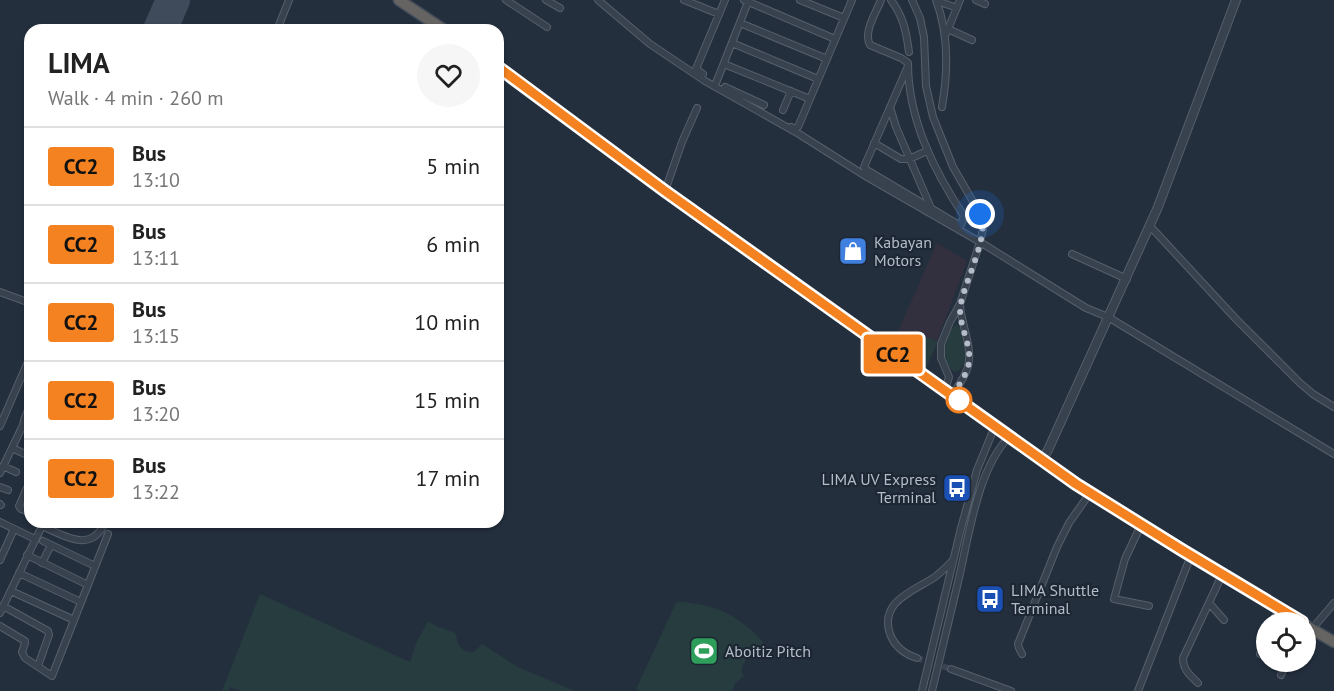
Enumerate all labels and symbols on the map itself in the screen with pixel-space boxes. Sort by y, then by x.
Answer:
your location [965,199,995,229]
place label: Kabayan Motors [874,232,932,270]
shop icon: Kabayan Motors [837,235,869,267]
line badge: CC2 [858,334,928,374]
unlabelled marker [946,387,972,413]
place label: LIMA UV Express Terminal [822,469,936,507]
bus stop icon: LIMA UV Express Terminal [941,472,973,504]
place label: LIMA Shuttle Terminal [1011,580,1099,618]
bus stop icon: LIMA Shuttle Terminal [974,583,1006,615]
sports icon: Aboitiz Pitch [688,635,720,667]
place label: Aboitiz Pitch [725,641,811,661]

